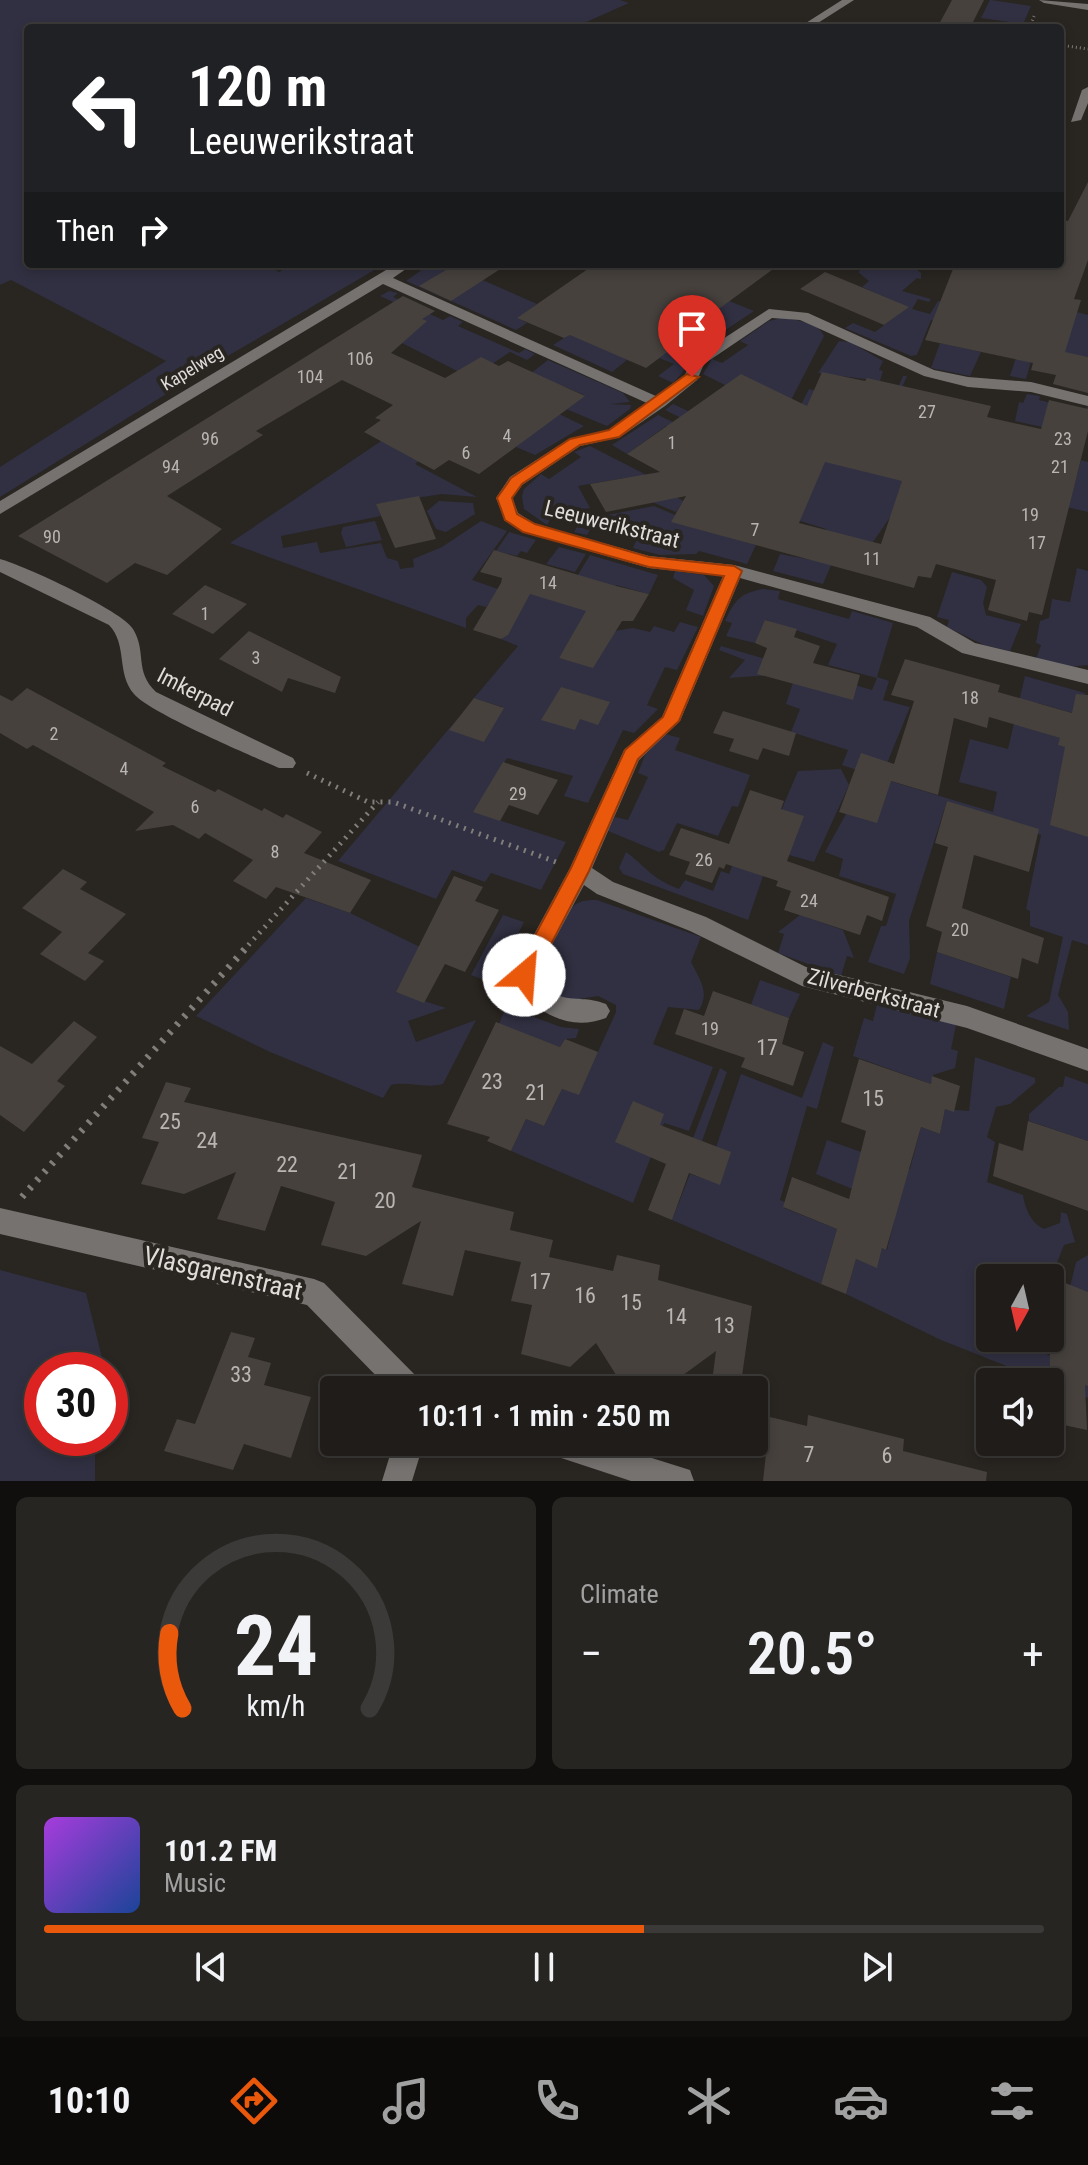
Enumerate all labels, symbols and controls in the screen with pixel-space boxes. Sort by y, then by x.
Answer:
text: 120 m [188,54,327,120]
icon: left [56,56,160,160]
text: Leeuwerikstraat [188,121,414,163]
icon: right [131,208,175,252]
text: Then [56,213,115,248]
pin [658,295,726,377]
icon: arrive [670,307,714,351]
street label: Kapelweg [157,341,227,395]
house number: 106 [347,348,373,369]
house number: 104 [297,366,323,387]
house number: 27 [918,401,936,422]
house number: 4 [503,425,512,446]
house number: 96 [201,428,219,449]
house number: 23 [1054,428,1072,449]
house number: 1 [668,432,676,453]
house number: 6 [462,442,470,463]
house number: 94 [162,456,180,477]
house number: 21 [1051,456,1069,477]
street label: Leeuwerikstraat [542,495,682,553]
house number: 19 [1021,504,1039,525]
house number: 7 [751,519,760,540]
house number: 90 [43,526,61,547]
house number: 17 [1028,532,1046,553]
house number: 11 [863,548,881,569]
house number: 14 [539,572,557,593]
house number: 1 [201,603,209,624]
house number: 3 [252,647,260,668]
street label: Imkerpad [153,662,237,722]
house number: 18 [961,687,979,708]
house number: 2 [50,723,59,744]
house number: 4 [120,758,129,779]
house number: 29 [509,783,527,804]
house number: 6 [191,796,199,817]
house number: 8 [271,841,279,862]
house number: 26 [695,849,713,870]
house number: 24 [800,890,818,911]
house number: 20 [951,919,969,940]
position arrow [482,933,566,1017]
street label: Zilverberkstraat [805,963,943,1023]
house number: 19 [701,1018,719,1039]
house number: 17 [756,1035,778,1060]
house number: 23 [481,1069,503,1094]
house number: 21 [525,1080,547,1105]
house number: 15 [862,1086,884,1111]
house number: 25 [159,1109,181,1134]
house number: 24 [196,1128,218,1153]
house number: 22 [276,1152,298,1177]
house number: 21 [337,1159,359,1184]
house number: 20 [374,1188,396,1213]
street label: Vlasgarenstraat [141,1240,305,1306]
north arrow [976,1264,1064,1352]
map controls [976,1264,1064,1456]
house number: 17 [529,1269,551,1294]
house number: 16 [574,1283,596,1308]
house number: 15 [620,1290,642,1315]
house number: 14 [665,1304,687,1329]
house number: 13 [713,1313,735,1338]
speed limit sign: 30 [24,1352,128,1456]
house number: 33 [230,1362,252,1387]
button: sound [976,1368,1064,1456]
text: 10:11 · 1 min · 250 m [417,1398,671,1433]
house number: 7 [804,1442,814,1467]
house number: 6 [882,1443,892,1468]
text: Climate [580,1579,659,1609]
text: 24 [234,1598,318,1695]
text: 20.5° [747,1618,877,1689]
text: − [580,1628,602,1680]
text: + [1022,1628,1044,1680]
text: km/h [247,1689,305,1723]
text: 101.2 FM [164,1833,277,1868]
text: Music [164,1868,226,1898]
icon: previous [189,1945,233,1989]
icon: pause [522,1945,566,1989]
icon: next [855,1945,899,1989]
icon: directions [226,2073,282,2129]
icon: music [378,2073,434,2129]
icon: phone [529,2073,585,2129]
icon: climate [681,2073,737,2129]
icon: car [833,2073,889,2129]
icon: filters [984,2073,1040,2129]
text: 10:10 [48,2080,130,2122]

